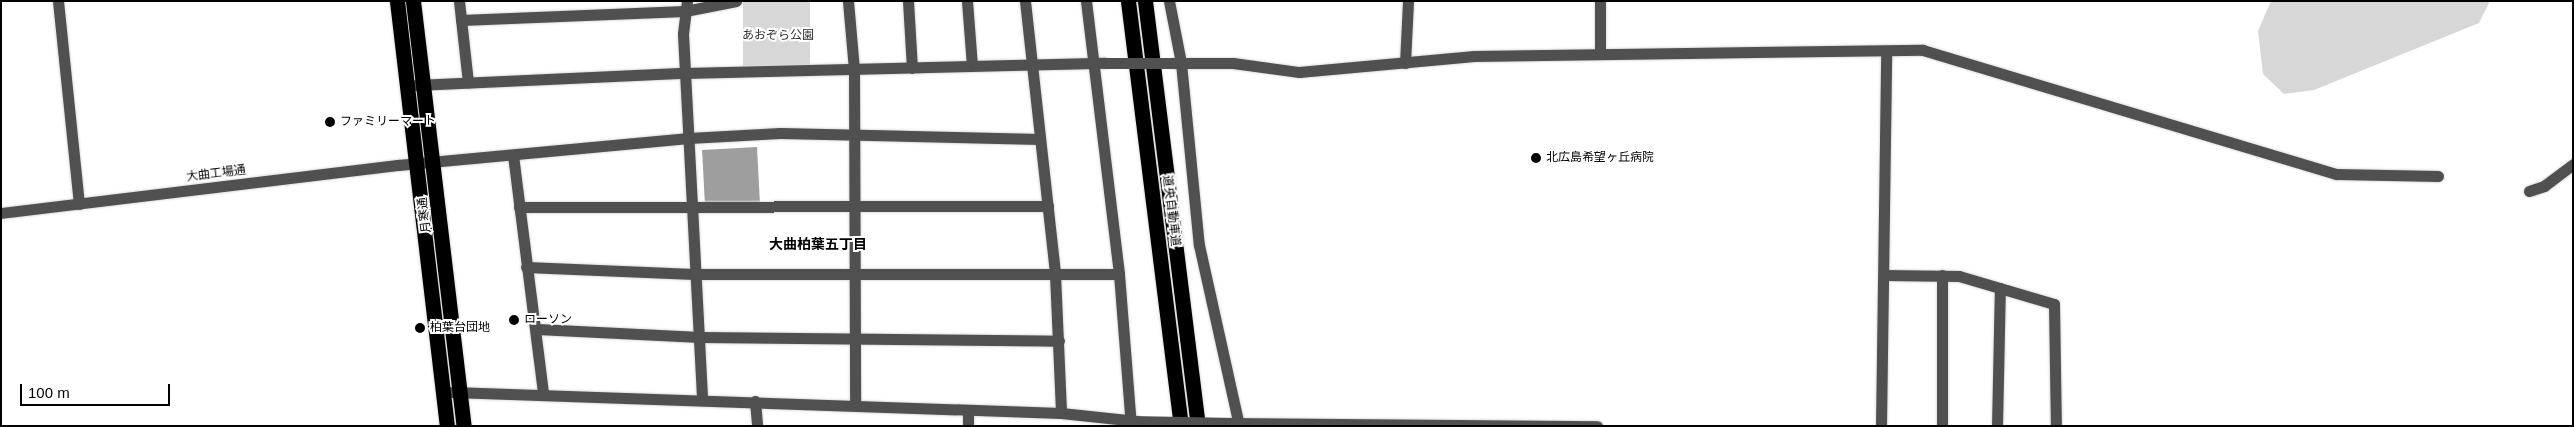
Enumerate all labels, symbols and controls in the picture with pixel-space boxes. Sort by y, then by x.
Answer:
park label: あおぞら公園 [742,29,814,43]
place label: ファミリーマート [340,115,436,129]
marker: ファミリーマート [324,116,336,128]
place label: 北広島希望ヶ丘病院 [1546,151,1654,165]
marker: 北広島希望ヶ丘病院 [1530,152,1542,164]
street label: 大曲工場通 [185,163,247,185]
street label: 道央自動車道 [1159,174,1183,248]
street label: 月寒通 [416,196,434,234]
district label: 大曲柏葉五丁目 [769,236,867,252]
place label: ローソン [524,313,572,327]
marker: ローソン [508,314,520,326]
place label: 柏葉台団地 [430,321,490,335]
marker: 柏葉台団地 [414,322,426,334]
scale bar [22,374,172,406]
text: 100 m [28,384,70,401]

